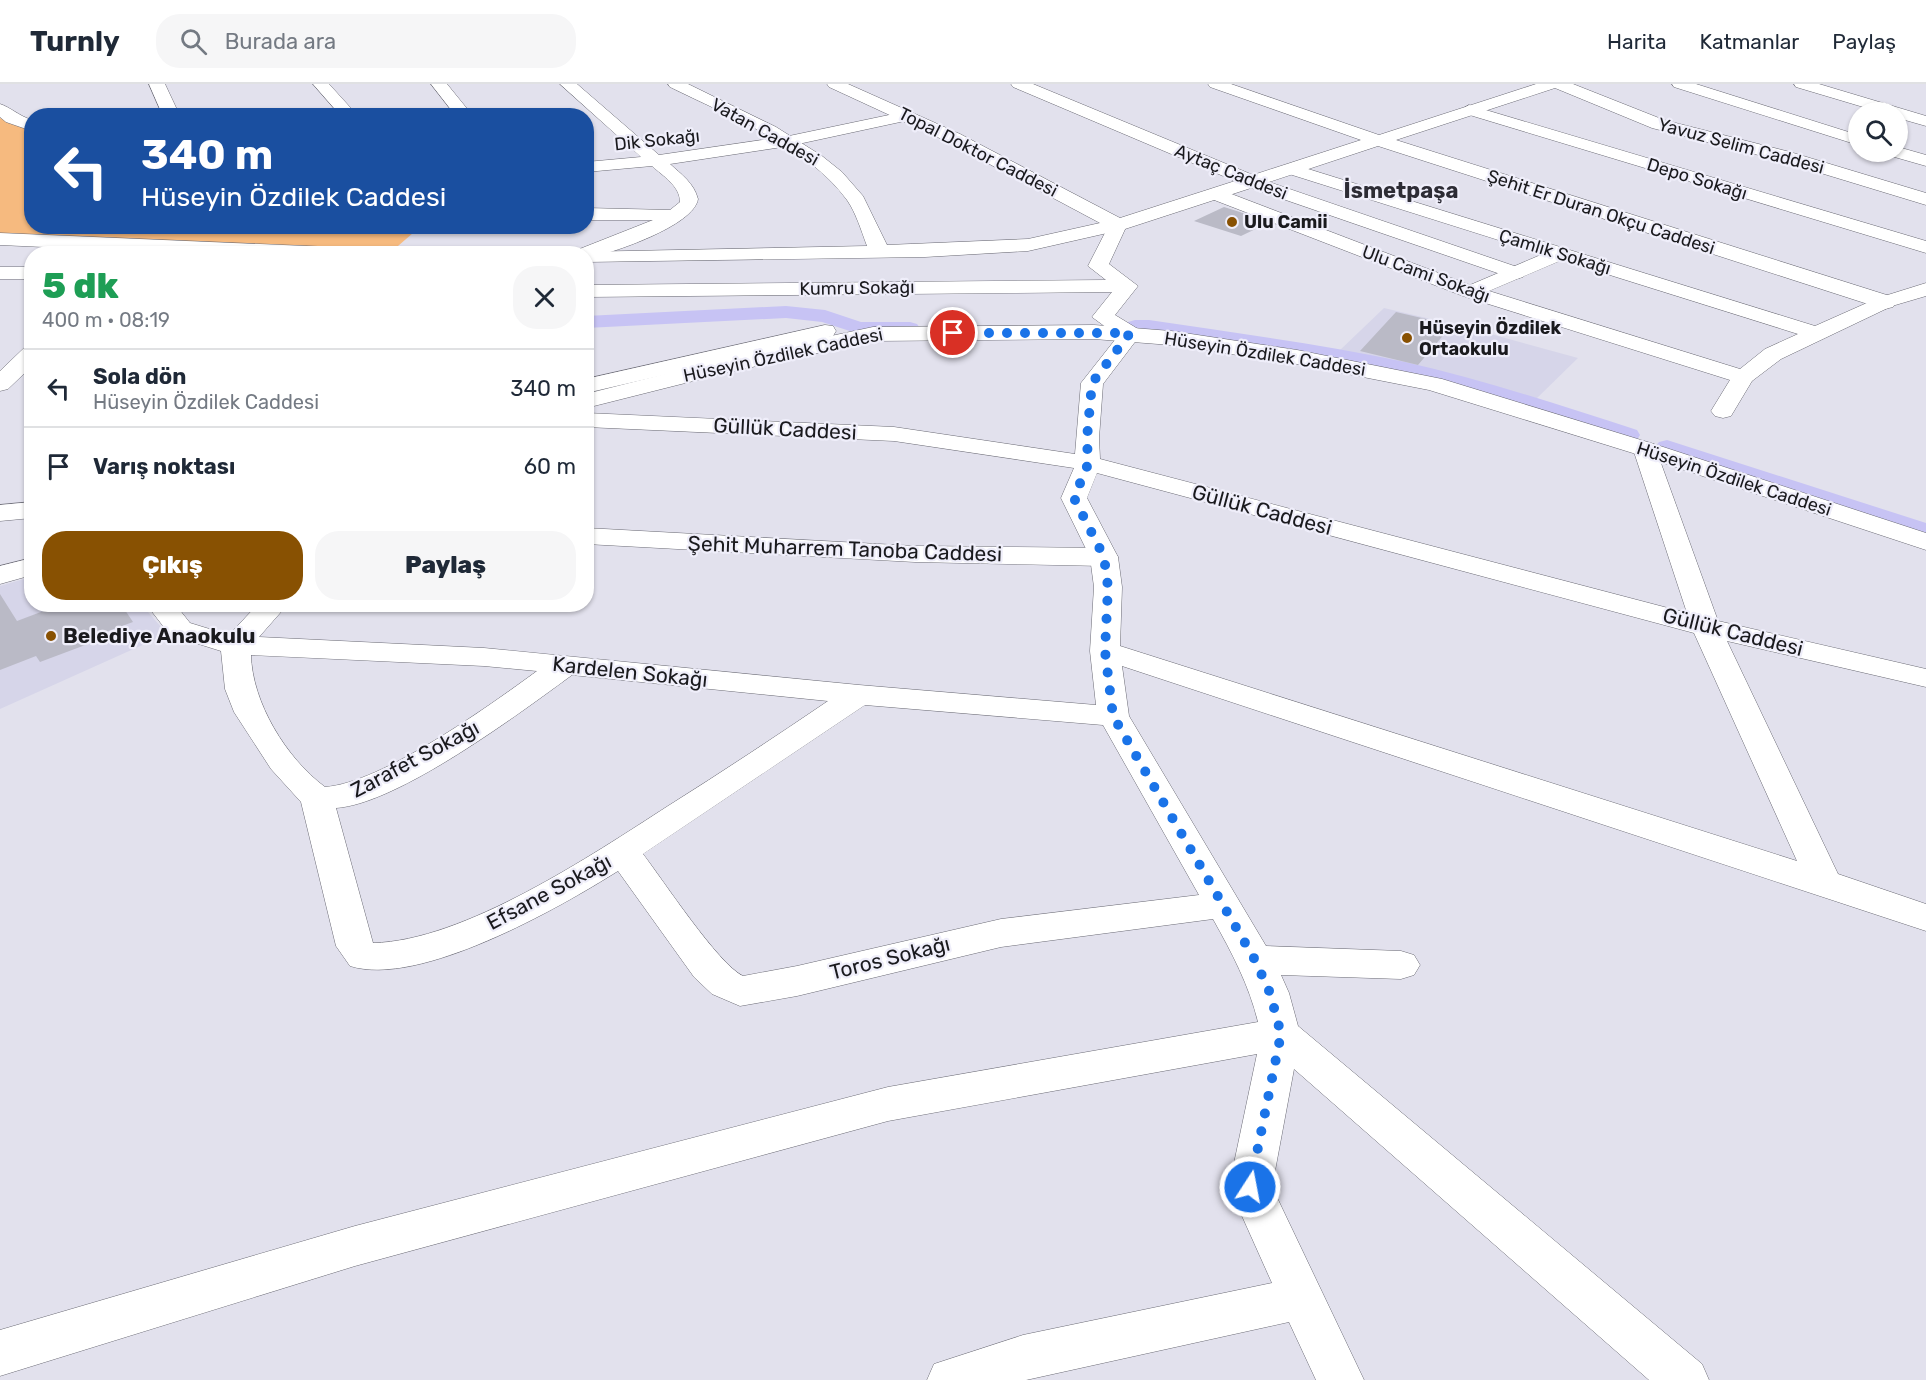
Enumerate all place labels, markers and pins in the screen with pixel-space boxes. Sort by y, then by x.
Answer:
place label: Ulu Camii [1244,211,1328,233]
marker: Ulu Camii [1225,215,1239,229]
pin [927,307,978,358]
place label: Hüseyin Özdilek Ortaokulu [1419,317,1562,360]
marker: Hüseyin Özdilek Ortaokulu [1400,331,1414,345]
place label: Belediye Anaokulu [63,623,255,648]
marker: Belediye Anaokulu [44,629,58,643]

